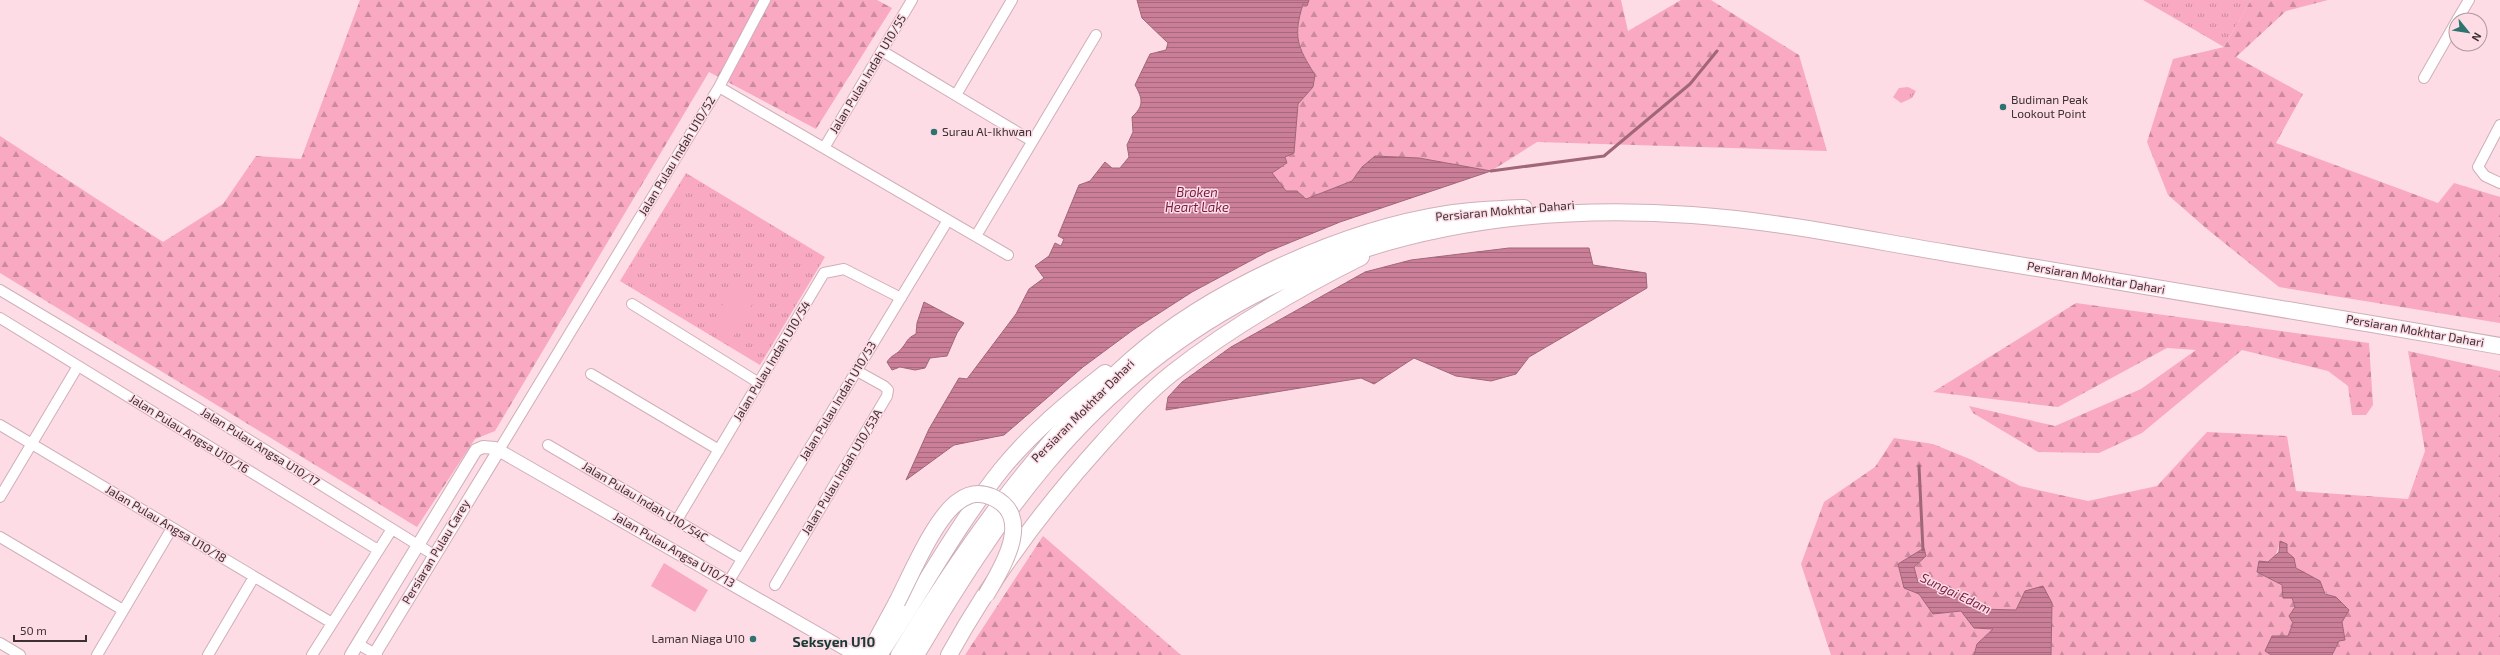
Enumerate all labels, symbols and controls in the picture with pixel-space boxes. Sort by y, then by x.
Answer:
street label: Jalan Pulau Indah U10/55 [826,11,908,136]
north arrow [2448,12,2488,52]
text: N [2469,31,2485,44]
place label: Budiman Peak Lookout Point [2011,92,2088,120]
street label: Jalan Pulau Indah U10/52 [635,93,717,218]
marker: Budiman Peak Lookout Point [1998,102,2008,112]
place label: Surau Al-Ikhwan [942,124,1032,138]
marker: Surau Al-Ikhwan [929,127,939,137]
water label: Broken Heart Lake [1165,184,1229,215]
street label: Persiaran Mokhtar Dahari [1435,197,1575,223]
street label: Persiaran Mokhtar Dahari [2026,258,2166,296]
street label: Jalan Pulau Indah U10/54 [730,298,813,423]
street label: Persiaran Mokhtar Dahari [2345,311,2485,349]
street label: Jalan Pulau Indah U10/53 [796,338,878,463]
street label: Persiaran Mokhtar Dahari [1028,356,1137,465]
street label: Jalan Pulau Angsa U10/16 [127,391,252,476]
street label: Jalan Pulau Angsa U10/17 [199,404,322,488]
street label: Jalan Pulau Indah U10/53A [798,406,885,537]
street label: Jalan Pulau Indah U10/54C [580,458,711,544]
street label: Jalan Pulau Angsa U10/18 [104,481,229,565]
street label: Persiaran Pulau Carey [398,496,472,606]
street label: Jalan Pulau Angsa U10/13 [611,509,738,590]
water label: Sungai Edam [1918,569,1994,617]
scale bar [14,617,86,643]
text: 50 m [20,623,47,637]
place label: Laman Niaga U10 [652,631,745,645]
district label: Seksyen U10 [793,633,876,650]
marker: Laman Niaga U10 [748,634,758,644]

